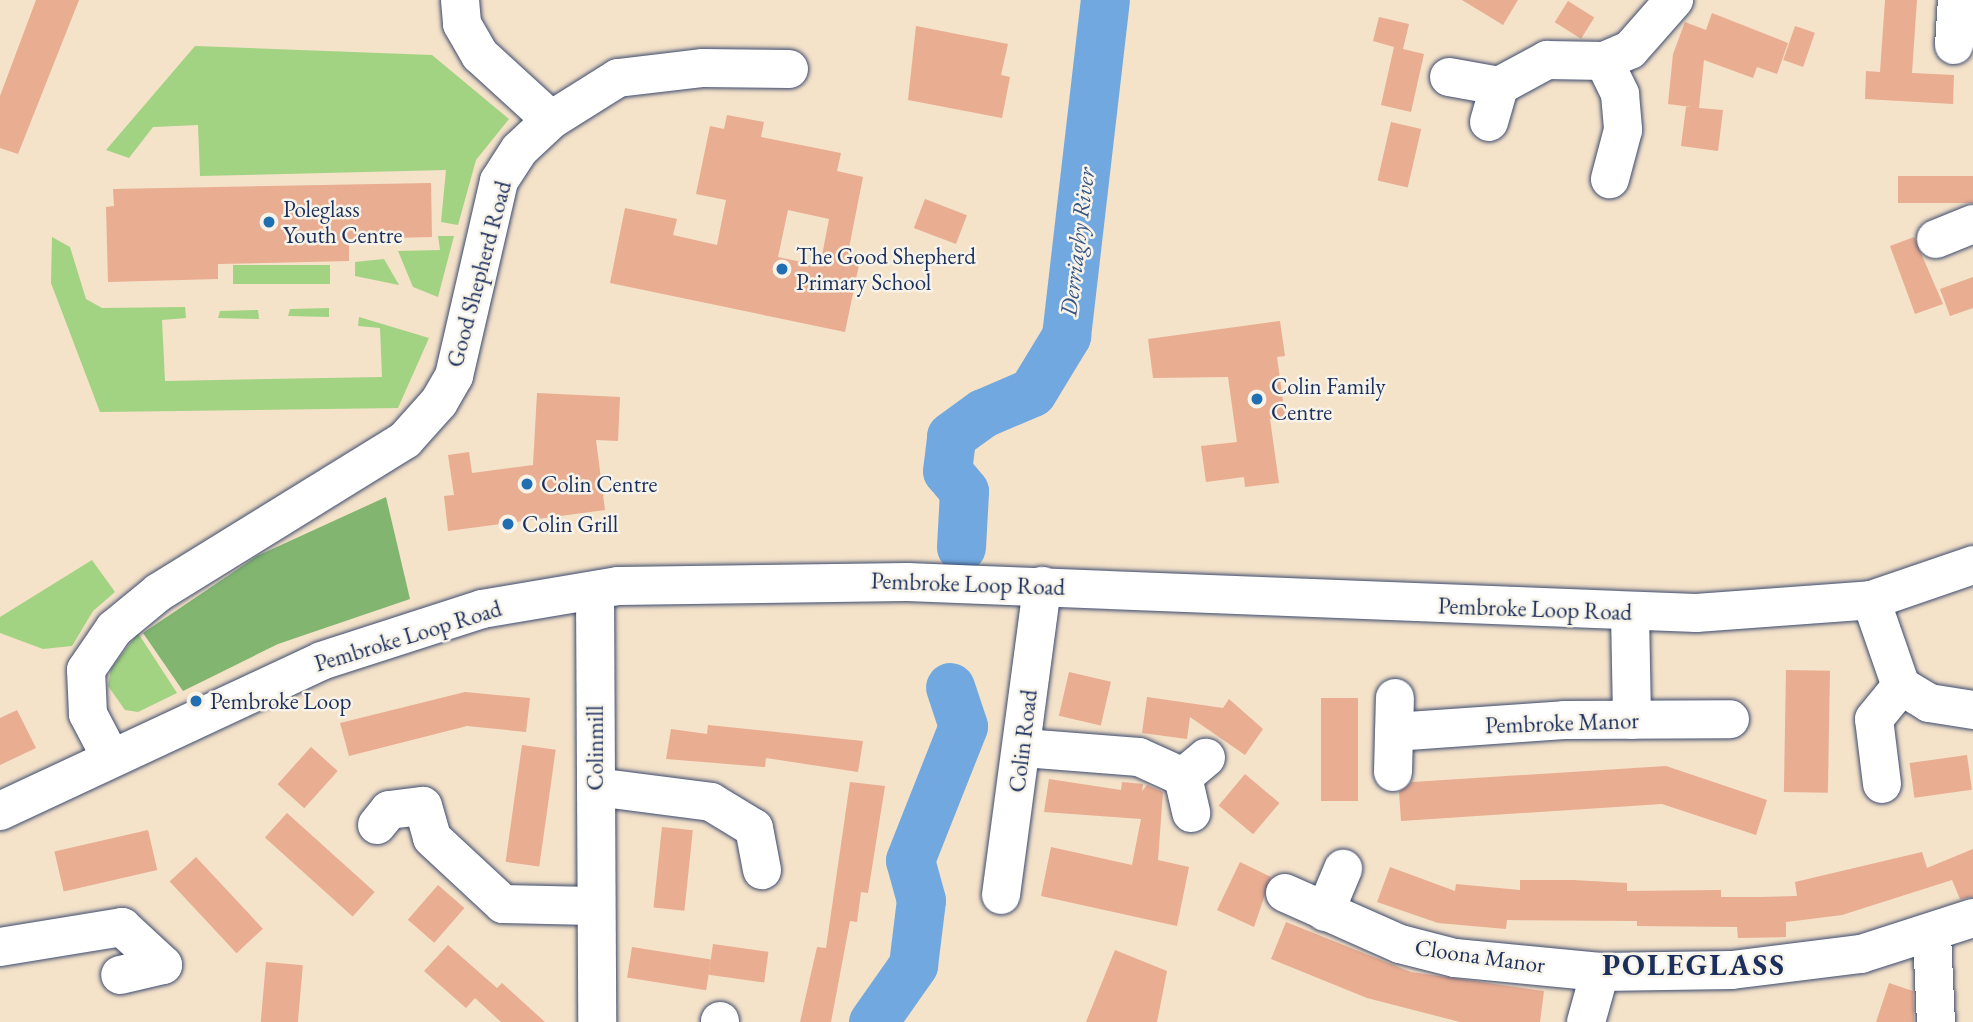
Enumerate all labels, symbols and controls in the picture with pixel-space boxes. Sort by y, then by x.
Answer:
water label: Derriaghy River [1054,166,1100,318]
street label: Good Shepherd Road [441,178,517,370]
place label: Poleglass Youth Centre [283,195,402,249]
marker: Poleglass Youth Centre [261,214,277,230]
place label: The Good Shepherd Primary School [796,242,976,296]
marker: The Good Shepherd Primary School [774,261,790,277]
place label: Colin Family Centre [1271,372,1386,426]
marker: Colin Family Centre [1249,391,1265,407]
place label: Colin Centre [541,470,658,498]
marker: Colin Centre [519,476,535,492]
place label: Colin Grill [522,510,618,538]
marker: Colin Grill [500,516,516,532]
street label: Pembroke Loop Road [870,567,1066,601]
street label: Pembroke Loop Road [1437,592,1633,626]
street label: Pembroke Loop Road [311,594,505,678]
place label: Pembroke Loop [210,687,351,715]
street label: Colin Road [1003,688,1043,794]
marker: Pembroke Loop [188,693,204,709]
street label: Colinmill [581,705,609,791]
street label: Pembroke Manor [1485,707,1639,739]
street label: Cloona Manor [1413,933,1547,979]
district label: POLEGLASS [1603,947,1785,983]

